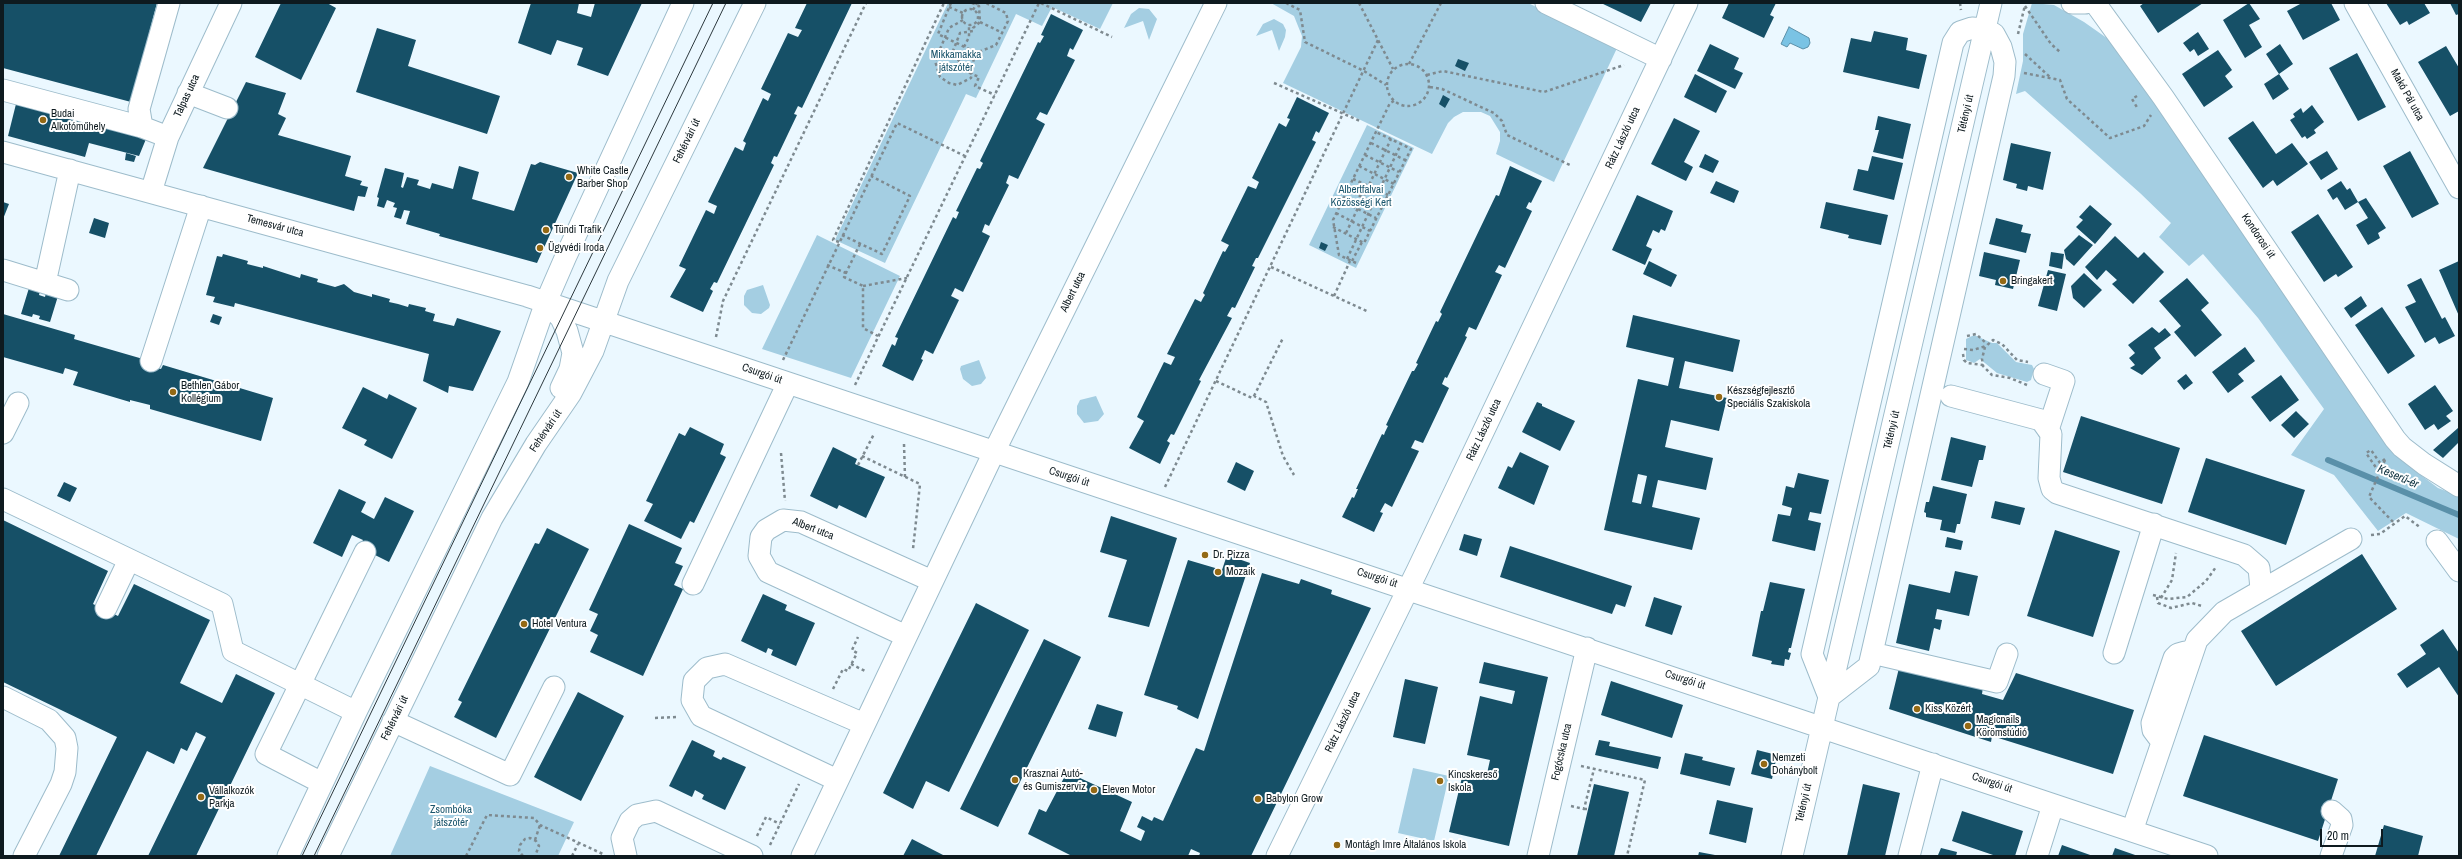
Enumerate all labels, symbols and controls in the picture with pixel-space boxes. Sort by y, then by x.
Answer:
park label: Mikkamakka játszótér [931,48,981,74]
street label: Makó Pál utca [2387,67,2427,123]
street label: Talpas utca [171,72,203,120]
street label: Tétényi út [1955,93,1977,135]
street label: Rátz László utca [1603,105,1643,171]
place label: Budai Alkotóműhely [51,107,105,133]
marker: Budai Alkotóműhely [38,115,48,125]
street label: Fehérvári út [671,116,703,166]
place label: White Castle Barber Shop [577,164,629,190]
marker: White Castle Barber Shop [564,172,574,182]
park label: Albertfalvai Közösségi Kert [1330,183,1392,209]
street label: Kondorosi út [2238,211,2278,261]
street label: Temesvár utca [245,212,305,240]
place label: Tündi Trafik [554,223,602,237]
marker: Tündi Trafik [541,225,551,235]
place label: Ügyvédi Iroda [548,241,604,255]
marker: Ügyvédi Iroda [535,243,545,253]
street label: Albert utca [1058,270,1088,314]
place label: Bringakert [2011,274,2053,288]
marker: Bringakert [1998,276,2008,286]
street label: Csurgói út [740,361,784,387]
place label: Bethlen Gábor Kollégium [181,379,239,405]
place label: Készségfejlesztő Speciális Szakiskola [1727,384,1810,410]
marker: Bethlen Gábor Kollégium [168,387,178,397]
marker: Készségfejlesztő Speciális Szakiskola [1714,392,1724,402]
street label: Rátz László utca [1464,397,1504,463]
street label: Fehérvári út [527,407,565,455]
street label: Tétényi út [1881,409,1903,451]
water label: Keserű-ér [2375,462,2421,492]
street label: Csurgói út [1047,464,1091,490]
street label: Albert utca [791,515,835,543]
place label: Dr. Pizza [1213,548,1250,562]
marker: Dr. Pizza [1200,550,1210,560]
place label: Mozaik [1226,565,1255,579]
street label: Csurgói út [1355,565,1399,591]
marker: Mozaik [1213,567,1223,577]
place label: Hotel Ventura [532,617,587,631]
marker: Hotel Ventura [519,619,529,629]
street label: Csurgói út [1663,667,1707,693]
street label: Rátz László utca [1322,689,1364,755]
street label: Fehérvári út [379,693,411,743]
place label: Kiss Közért [1925,702,1971,716]
marker: Kiss Közért [1912,704,1922,714]
place label: Magicnails Körömstúdió [1976,713,2027,739]
marker: Magicnails Körömstúdió [1963,721,1973,731]
street label: Fogócska utca [1549,722,1575,782]
place label: Nemzeti Dohánybolt [1772,751,1818,777]
marker: Nemzeti Dohánybolt [1759,759,1769,769]
place label: Krasznai Autó- és Gumiszerviz [1023,767,1086,793]
place label: Kincskereső Iskola [1448,768,1498,794]
street label: Csurgói út [1970,770,2014,796]
marker: Krasznai Autó- és Gumiszerviz [1010,775,1020,785]
marker: Kincskereső Iskola [1435,776,1445,786]
street label: Tétényi út [1793,782,1815,824]
place label: Eleven Motor [1102,783,1155,797]
place label: Vállalkozók Parkja [209,784,254,810]
marker: Eleven Motor [1089,785,1099,795]
marker: Vállalkozók Parkja [196,792,206,802]
place label: Babylon Grow [1266,792,1323,806]
marker: Babylon Grow [1253,794,1263,804]
park label: Zsombóka játszótér [430,803,472,829]
scale bar [2322,821,2385,847]
text: 20 m [2327,828,2349,844]
place label: Montágh Imre Általános Iskola [1345,838,1466,852]
marker: Montágh Imre Általános Iskola [1332,840,1342,850]

